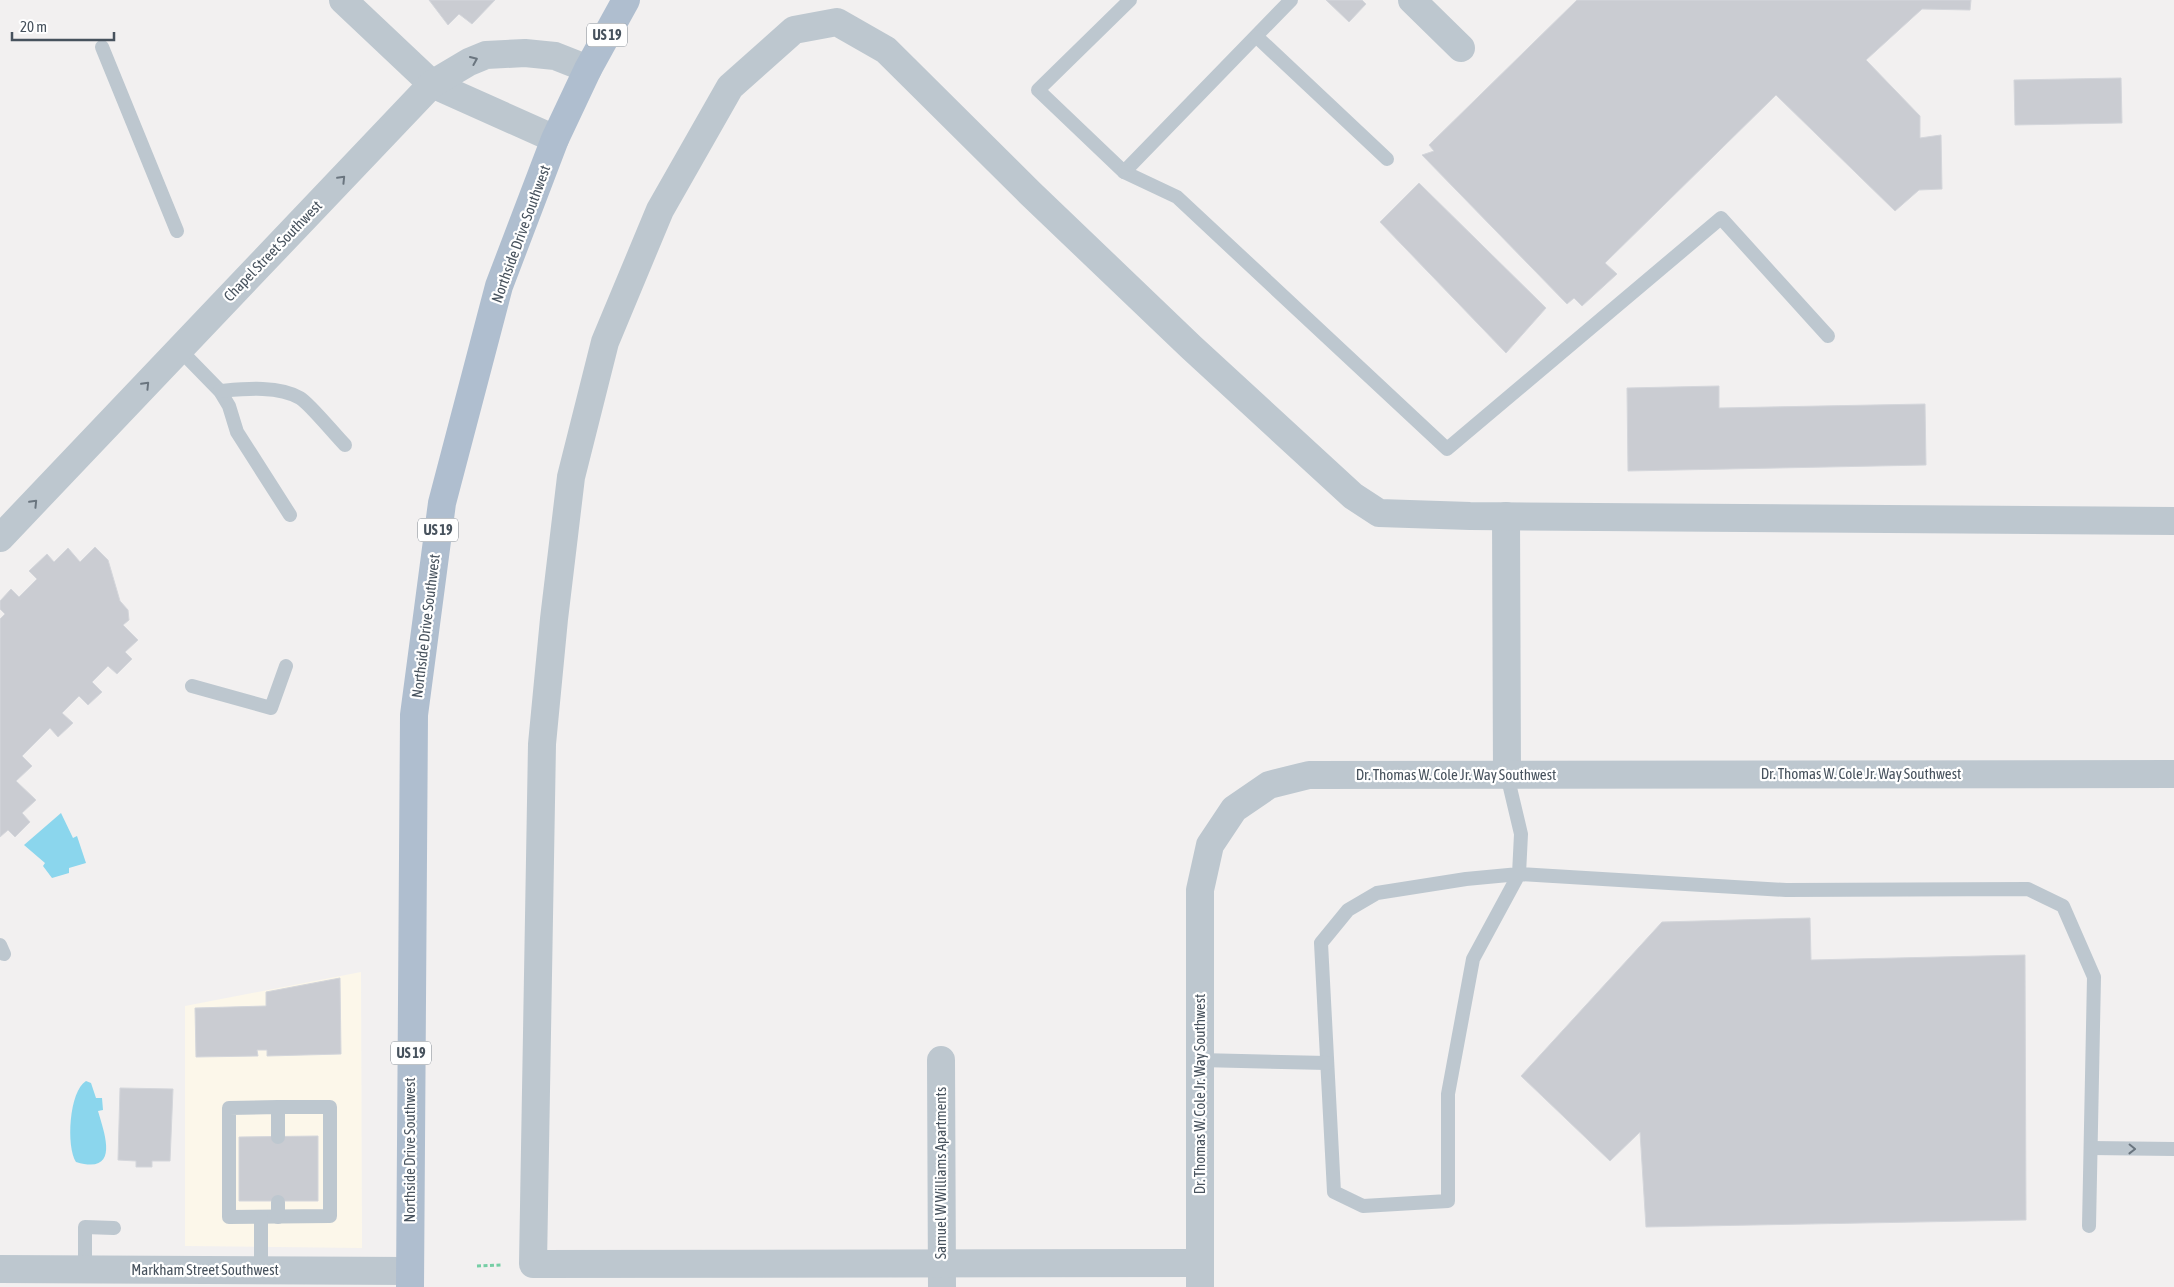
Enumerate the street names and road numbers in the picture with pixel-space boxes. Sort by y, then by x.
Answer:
road number: US 19 [587,24,627,46]
street label: Northside Drive Southwest [488,163,553,305]
street label: Chapel Street Southwest [220,197,325,305]
road number: US 19 [418,518,458,542]
street label: Northside Drive Southwest [408,553,443,699]
street label: Dr. Thomas W. Cole Jr. Way Southwest [1761,765,1961,782]
street label: Dr. Thomas W. Cole Jr. Way Southwest [1356,766,1556,783]
street label: Dr. Thomas W. Cole Jr. Way Southwest [1191,994,1208,1194]
road number: US 19 [391,1042,431,1064]
street label: Northside Drive Southwest [401,1077,418,1223]
street label: Samuel W Williams Apartments [932,1087,949,1259]
street label: Markham Street Southwest [131,1261,279,1278]

